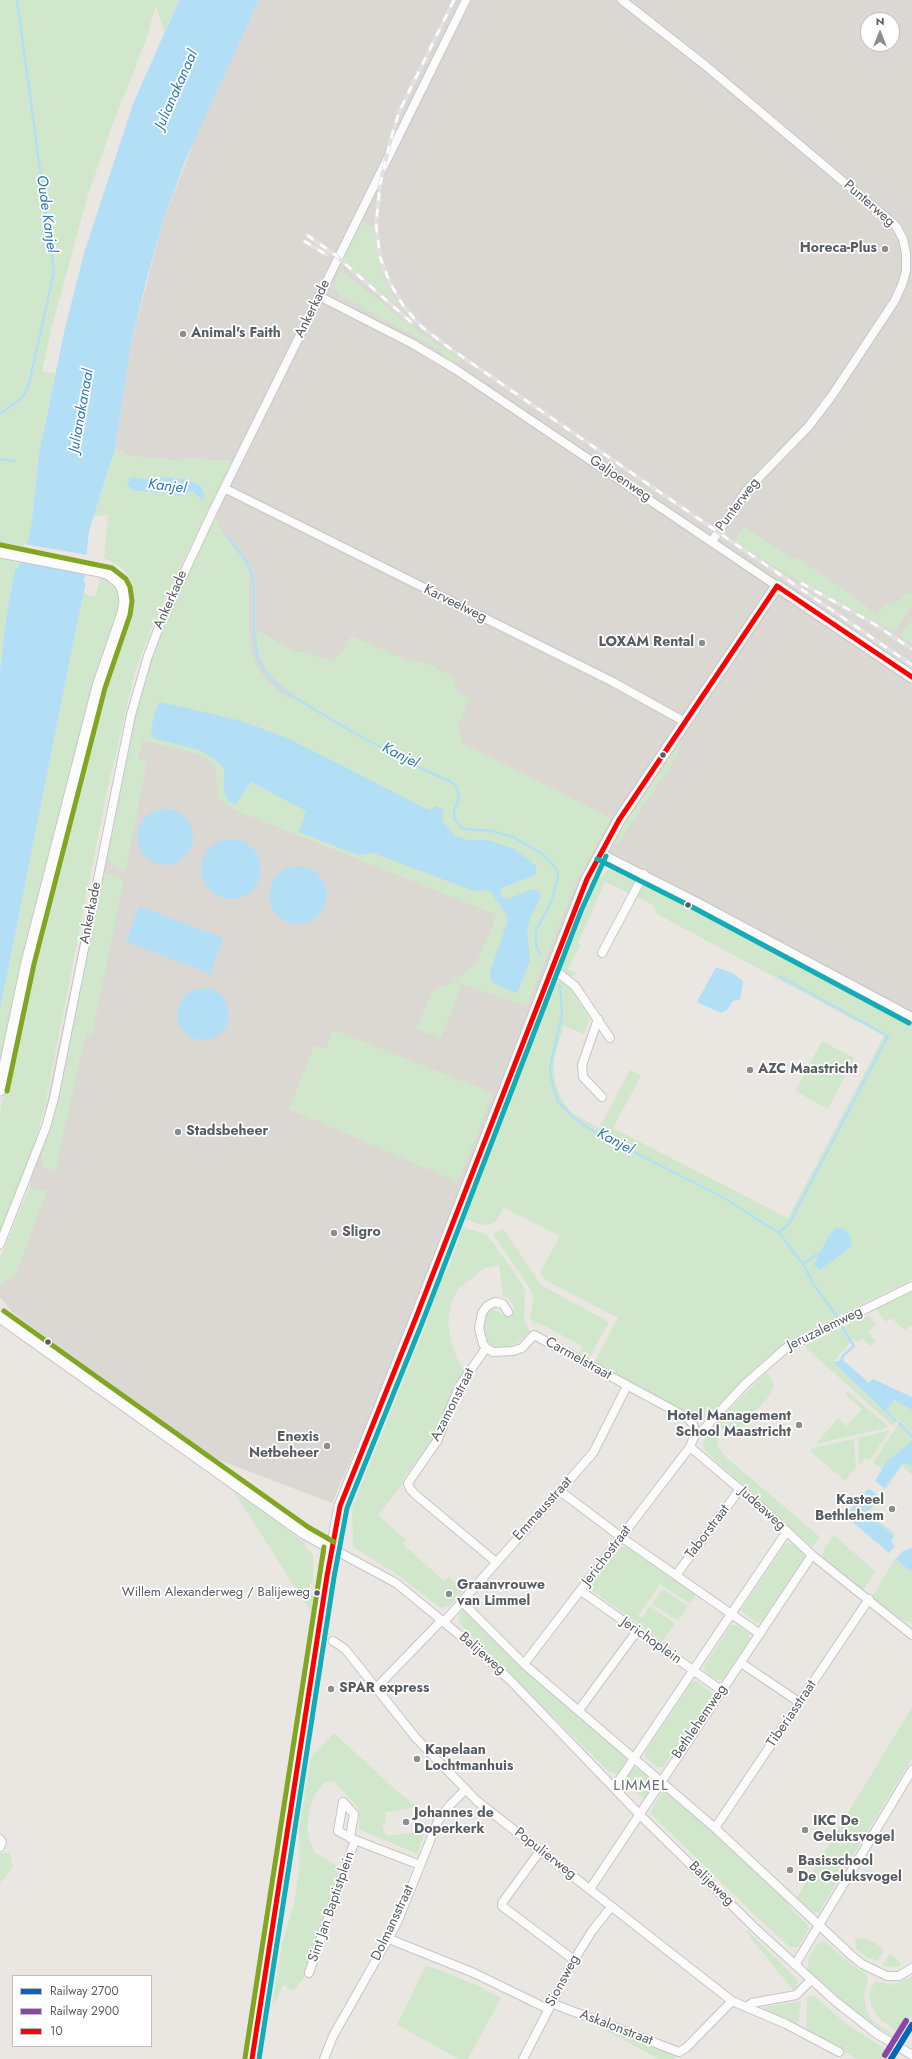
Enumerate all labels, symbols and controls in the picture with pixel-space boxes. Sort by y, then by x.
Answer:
north arrow [860,12,900,52]
text: N [876,13,884,29]
water label: Julianakanaal [152,48,202,132]
water label: Oude Kanjel [32,174,60,254]
street label: Punterweg [840,177,898,231]
place label: Horeca-Plus [800,241,877,257]
marker: Horeca-Plus [880,244,890,254]
street label: Ankerkade [292,277,334,341]
place label: Animal's Faith [191,326,281,342]
marker: Animal's Faith [178,329,188,339]
water label: Julianakanaal [66,368,98,454]
street label: Galjoenweg [586,452,654,506]
street label: Punterweg [713,475,763,535]
water label: Kanjel [147,476,187,498]
street label: Ankerkade [151,568,191,632]
street label: Karveelweg [421,582,489,626]
place label: LOXAM Rental [598,635,694,651]
marker: LOXAM Rental [697,638,707,648]
water label: Kanjel [379,739,421,773]
unlabelled marker [658,750,668,760]
street label: Ankerkade [77,881,105,945]
unlabelled marker [683,900,693,910]
place label: AZC Maastricht [758,1062,858,1078]
marker: AZC Maastricht [745,1065,755,1075]
place label: Stadsbeheer [186,1124,268,1140]
water label: Kanjel [594,1125,636,1159]
marker: Stadsbeheer [173,1127,183,1137]
place label: Sligro [342,1225,381,1241]
marker: Sligro [329,1228,339,1238]
street label: Jeruzalemweg [785,1304,865,1354]
street label: Carmelstraat [542,1334,614,1384]
unlabelled marker [43,1337,53,1347]
street label: Azamonstraat [427,1366,479,1444]
place label: Hotel Management School Maastricht [667,1409,791,1442]
marker: Hotel Management School Maastricht [794,1420,804,1430]
place label: Enexis Netbeheer [249,1430,319,1462]
marker: Enexis Netbeheer [322,1441,332,1451]
street label: Emmausstraat [510,1474,576,1544]
street label: Judeaweg [735,1484,789,1534]
place label: Kasteel Bethlehem [815,1493,884,1526]
street label: Taborstraat [682,1502,734,1562]
marker: Kasteel Bethlehem [887,1504,897,1514]
street label: Jerichostraat [579,1522,635,1590]
place label: Graanvrouwe van Limmel [457,1578,545,1610]
place label: Willem Alexanderweg / Balijeweg [122,1585,310,1601]
marker: Willem Alexanderweg / Balijeweg [312,1588,322,1598]
marker: Graanvrouwe van Limmel [444,1589,454,1599]
street label: Jerichoplein [617,1614,685,1668]
street label: Balijeweg [455,1629,509,1679]
street label: Tiberiasstraat [764,1677,820,1751]
place label: SPAR express [339,1681,429,1697]
street label: Bethlehemweg [669,1682,731,1762]
marker: SPAR express [326,1684,336,1694]
place label: Kapelaan Lochtmanhuis [425,1743,513,1776]
marker: Kapelaan Lochtmanhuis [412,1754,422,1764]
district label: LIMMEL [613,1777,669,1795]
place label: Johannes de Doperkerk [414,1806,494,1838]
place label: IKC De Geluksvogel [813,1814,894,1846]
marker: Johannes de Doperkerk [401,1817,411,1827]
street label: Populierweg [511,1825,579,1883]
marker: IKC De Geluksvogel [800,1825,810,1835]
street label: Sint Jan Baptistplein [305,1850,359,1964]
place label: Basisschool De Geluksvogel [798,1854,902,1886]
street label: Balijeweg [685,1858,737,1910]
marker: Basisschool De Geluksvogel [785,1865,795,1875]
street label: Dolmansstraat [368,1882,418,1964]
street label: Sionsweg [542,1952,584,2010]
legend [12,1975,152,2047]
text: Railway 2700 [50,1982,119,2000]
text: Railway 2900 [50,2002,119,2020]
street label: Askalonstraat [577,2006,655,2050]
text: 10 [50,2022,63,2040]

